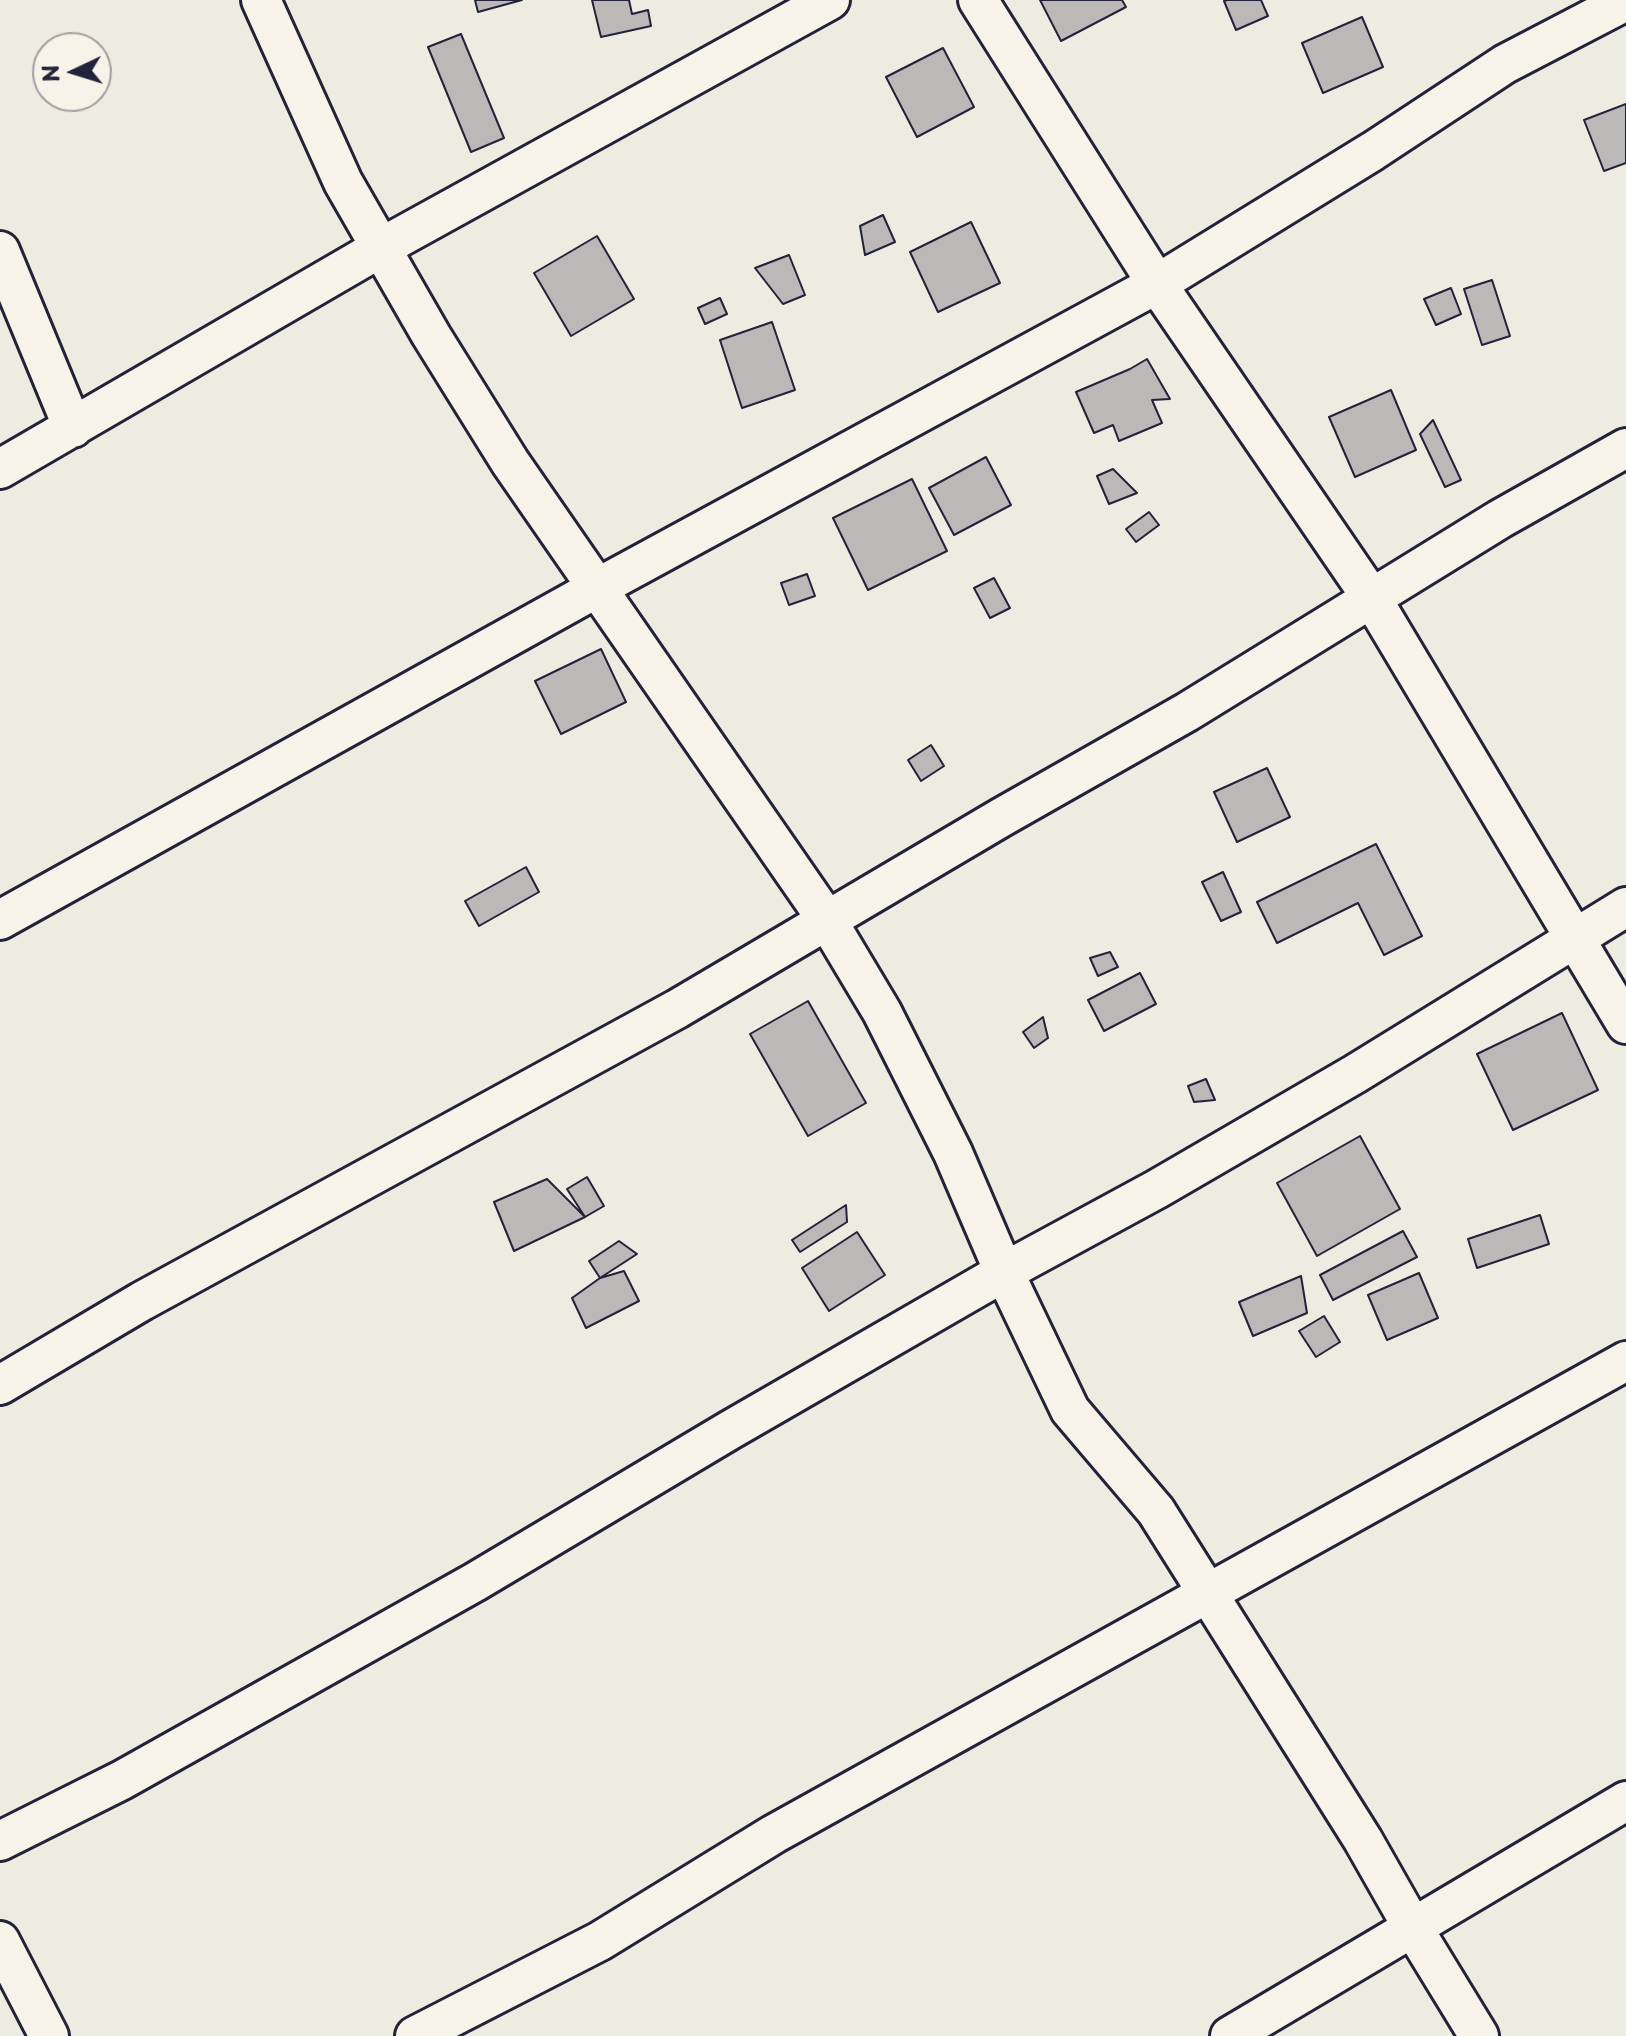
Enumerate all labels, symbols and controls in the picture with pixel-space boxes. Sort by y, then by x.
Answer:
north arrow [32,32,112,112]
text: N [32,64,67,83]

